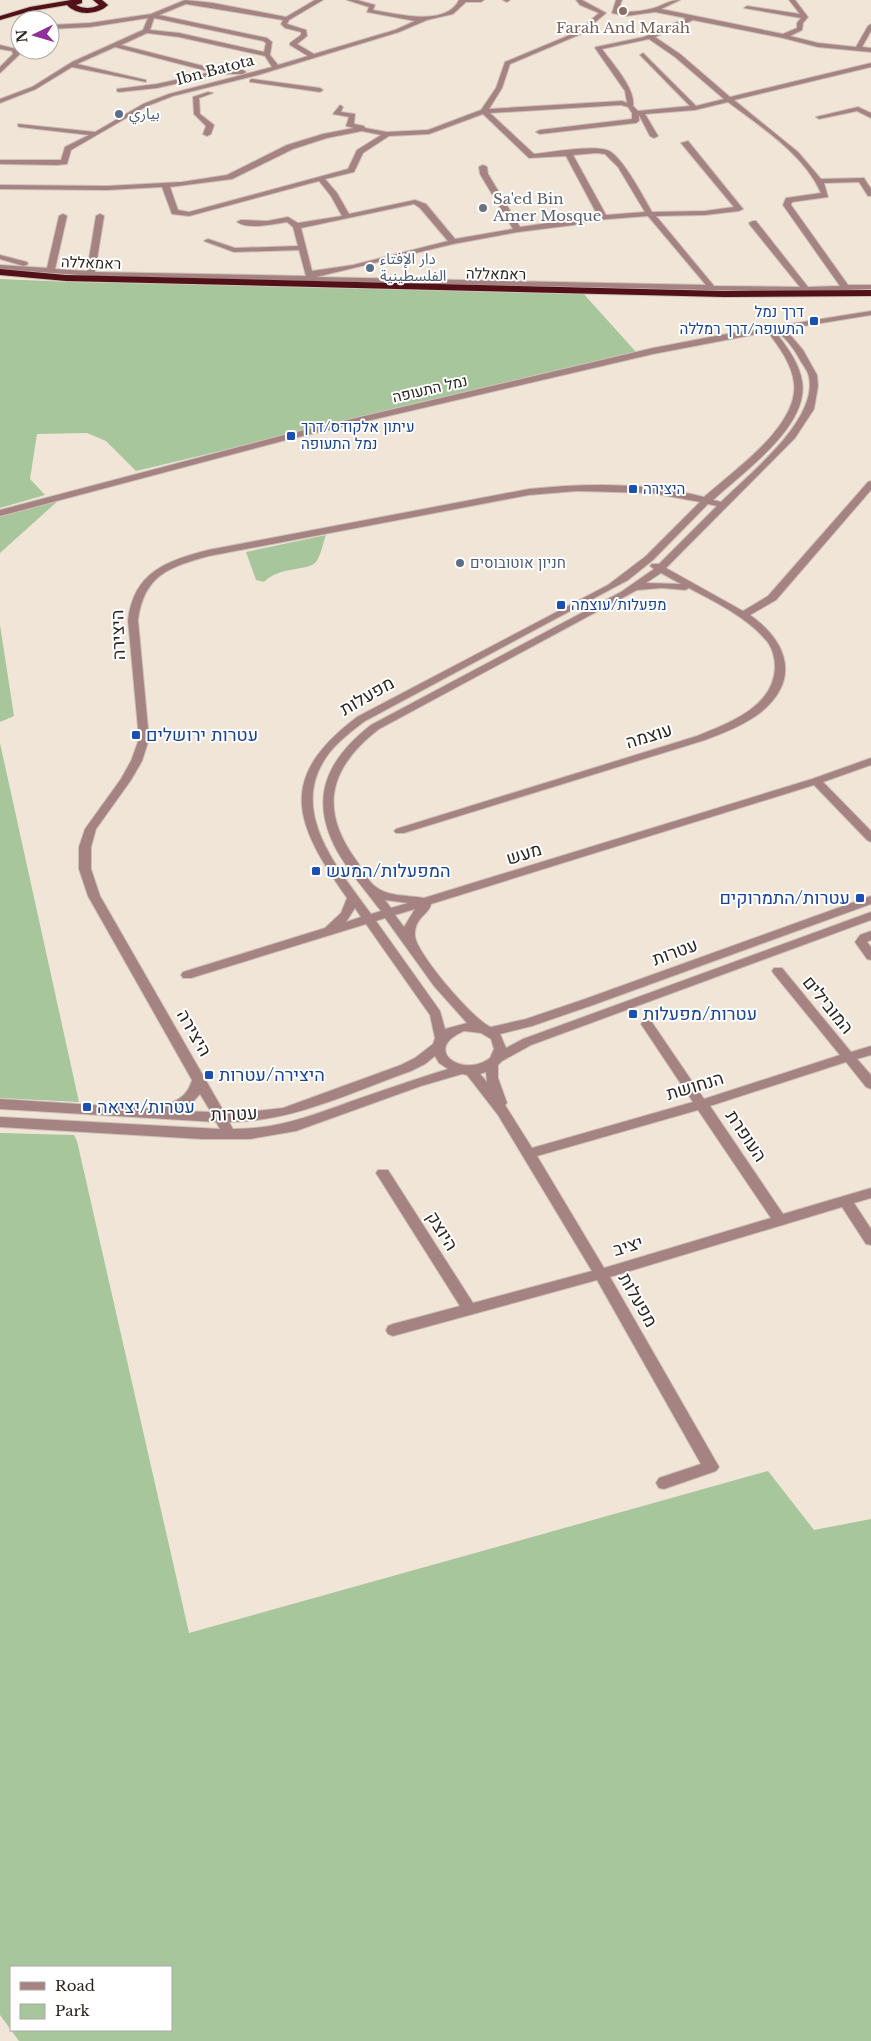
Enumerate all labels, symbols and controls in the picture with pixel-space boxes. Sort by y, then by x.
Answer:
marker: Farah And Marah [617,5,629,17]
north arrow [10,10,60,60]
place label: Farah And Marah [556,18,690,37]
text: N [13,29,32,43]
street label: Ibn Batota [174,50,257,89]
place label: بياري [129,104,160,125]
marker: بياري [113,108,125,120]
place label: Sa'ed Bin Amer Mosque [492,189,601,225]
marker: Sa'ed Bin Amer Mosque [477,202,489,214]
place label: دار الإفتاء الفلسطينية [380,249,446,285]
street label: ראמאללה [61,252,122,273]
marker: دار الإفتاء الفلسطينية [364,262,376,274]
street label: ראמאללה [466,263,526,284]
place label: דרך נמל התעופה/דרך רמללה [680,302,804,338]
marker: דרך נמל התעופה/דרך רמללה [808,315,820,327]
street label: נמל התעופה [390,371,469,406]
place label: עיתון אלקודס/דרך נמל התעופה [301,417,415,453]
marker: עיתון אלקודס/דרך נמל התעופה [285,430,297,442]
place label: היצירה [643,479,685,498]
marker: היצירה [627,483,639,495]
place label: חניון אוטובוסים [470,553,566,572]
marker: חניון אוטובוסים [454,557,466,569]
place label: מפעלות/עוצמה [571,595,667,614]
marker: מפעלות/עוצמה [555,599,567,611]
street label: היצירה [106,609,130,661]
street label: מפעלות [336,672,398,720]
street label: עוצמה [623,719,675,753]
place label: עטרות ירושלים [146,724,258,746]
marker: עטרות ירושלים [130,729,142,741]
street label: מעש [504,838,544,870]
place label: המפעלות/המעש [326,860,450,882]
marker: המפעלות/המעש [310,865,322,877]
place label: עטרות/התמרוקים [719,887,850,909]
marker: עטרות/התמרוקים [854,892,866,904]
street label: עטרות [649,934,701,970]
street label: המובילים [798,972,858,1038]
place label: עטרות/מפעלות [643,1003,757,1025]
street label: היצירה [172,1006,216,1060]
marker: עטרות/מפעלות [627,1008,639,1020]
place label: היצירה/עטרות [219,1064,325,1086]
street label: הנחושת [664,1067,726,1105]
marker: היצירה/עטרות [203,1069,215,1081]
place label: עטרות/יציאה [97,1096,195,1118]
marker: עטרות/יציאה [81,1101,93,1113]
street label: עטרות [210,1102,258,1126]
street label: העופרת [721,1106,771,1166]
street label: היוצק [421,1207,463,1255]
street label: יציב [610,1231,646,1261]
street label: מפעלות [614,1269,662,1331]
legend [10,1966,172,2031]
text: Road [55,1976,95,1995]
text: Park [55,2001,91,2020]

